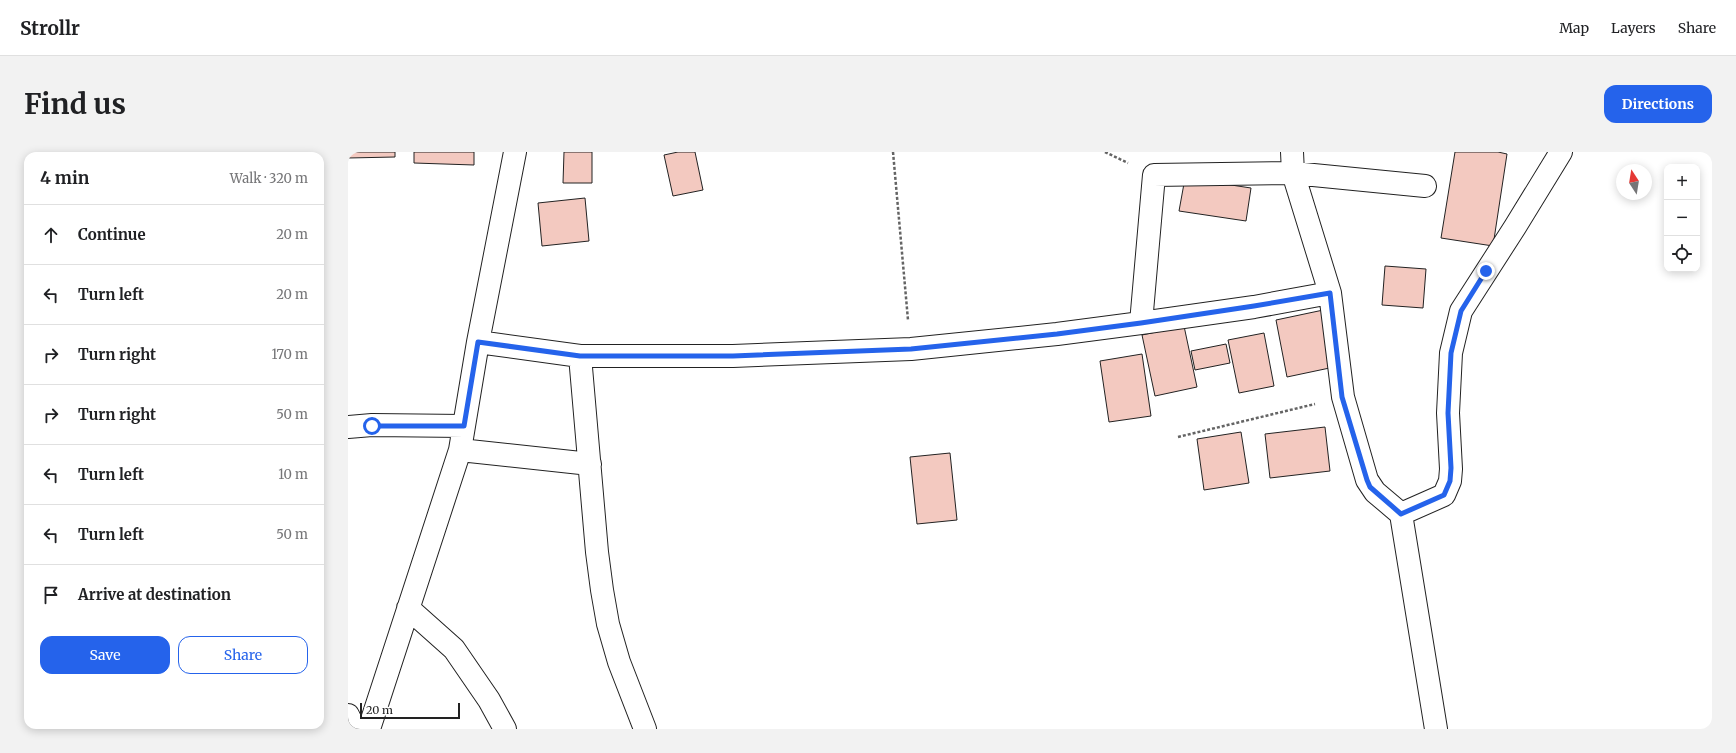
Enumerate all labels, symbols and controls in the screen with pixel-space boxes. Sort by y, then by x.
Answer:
text: Strollr [20,16,80,40]
text: Map [1559,19,1589,37]
text: Layers [1611,19,1656,37]
text: Share [1678,19,1716,37]
button: Directions [1604,85,1712,123]
text: Find us [24,86,126,122]
north arrow [1616,164,1652,200]
map controls [1664,164,1700,272]
button: + [1664,164,1700,200]
text: 4 min [40,167,89,189]
text: Walk · 320 m [230,170,308,187]
button: − [1664,200,1700,236]
icon: ahead [40,224,62,246]
text: Continue [78,225,146,244]
text: 20 m [276,226,308,243]
button: locate [1664,236,1700,272]
route end [1477,262,1495,280]
icon: left [40,284,62,306]
text: Turn left [78,285,144,304]
text: 20 m [276,286,308,303]
icon: right [40,344,62,366]
text: Turn right [78,345,156,364]
text: 170 m [271,346,308,363]
icon: right [40,404,62,426]
text: Turn right [78,405,156,424]
text: 50 m [276,406,308,423]
route start [363,417,381,435]
icon: left [40,464,62,486]
text: Turn left [78,465,144,484]
text: 10 m [278,466,308,483]
icon: left [40,524,62,546]
text: Turn left [78,525,144,544]
text: 50 m [276,526,308,543]
icon: arrive [40,584,62,606]
text: Arrive at destination [78,585,231,604]
button: Save [40,636,170,674]
button: Share [178,636,308,674]
scale bar [360,701,460,720]
text: 20 m [366,703,393,717]

